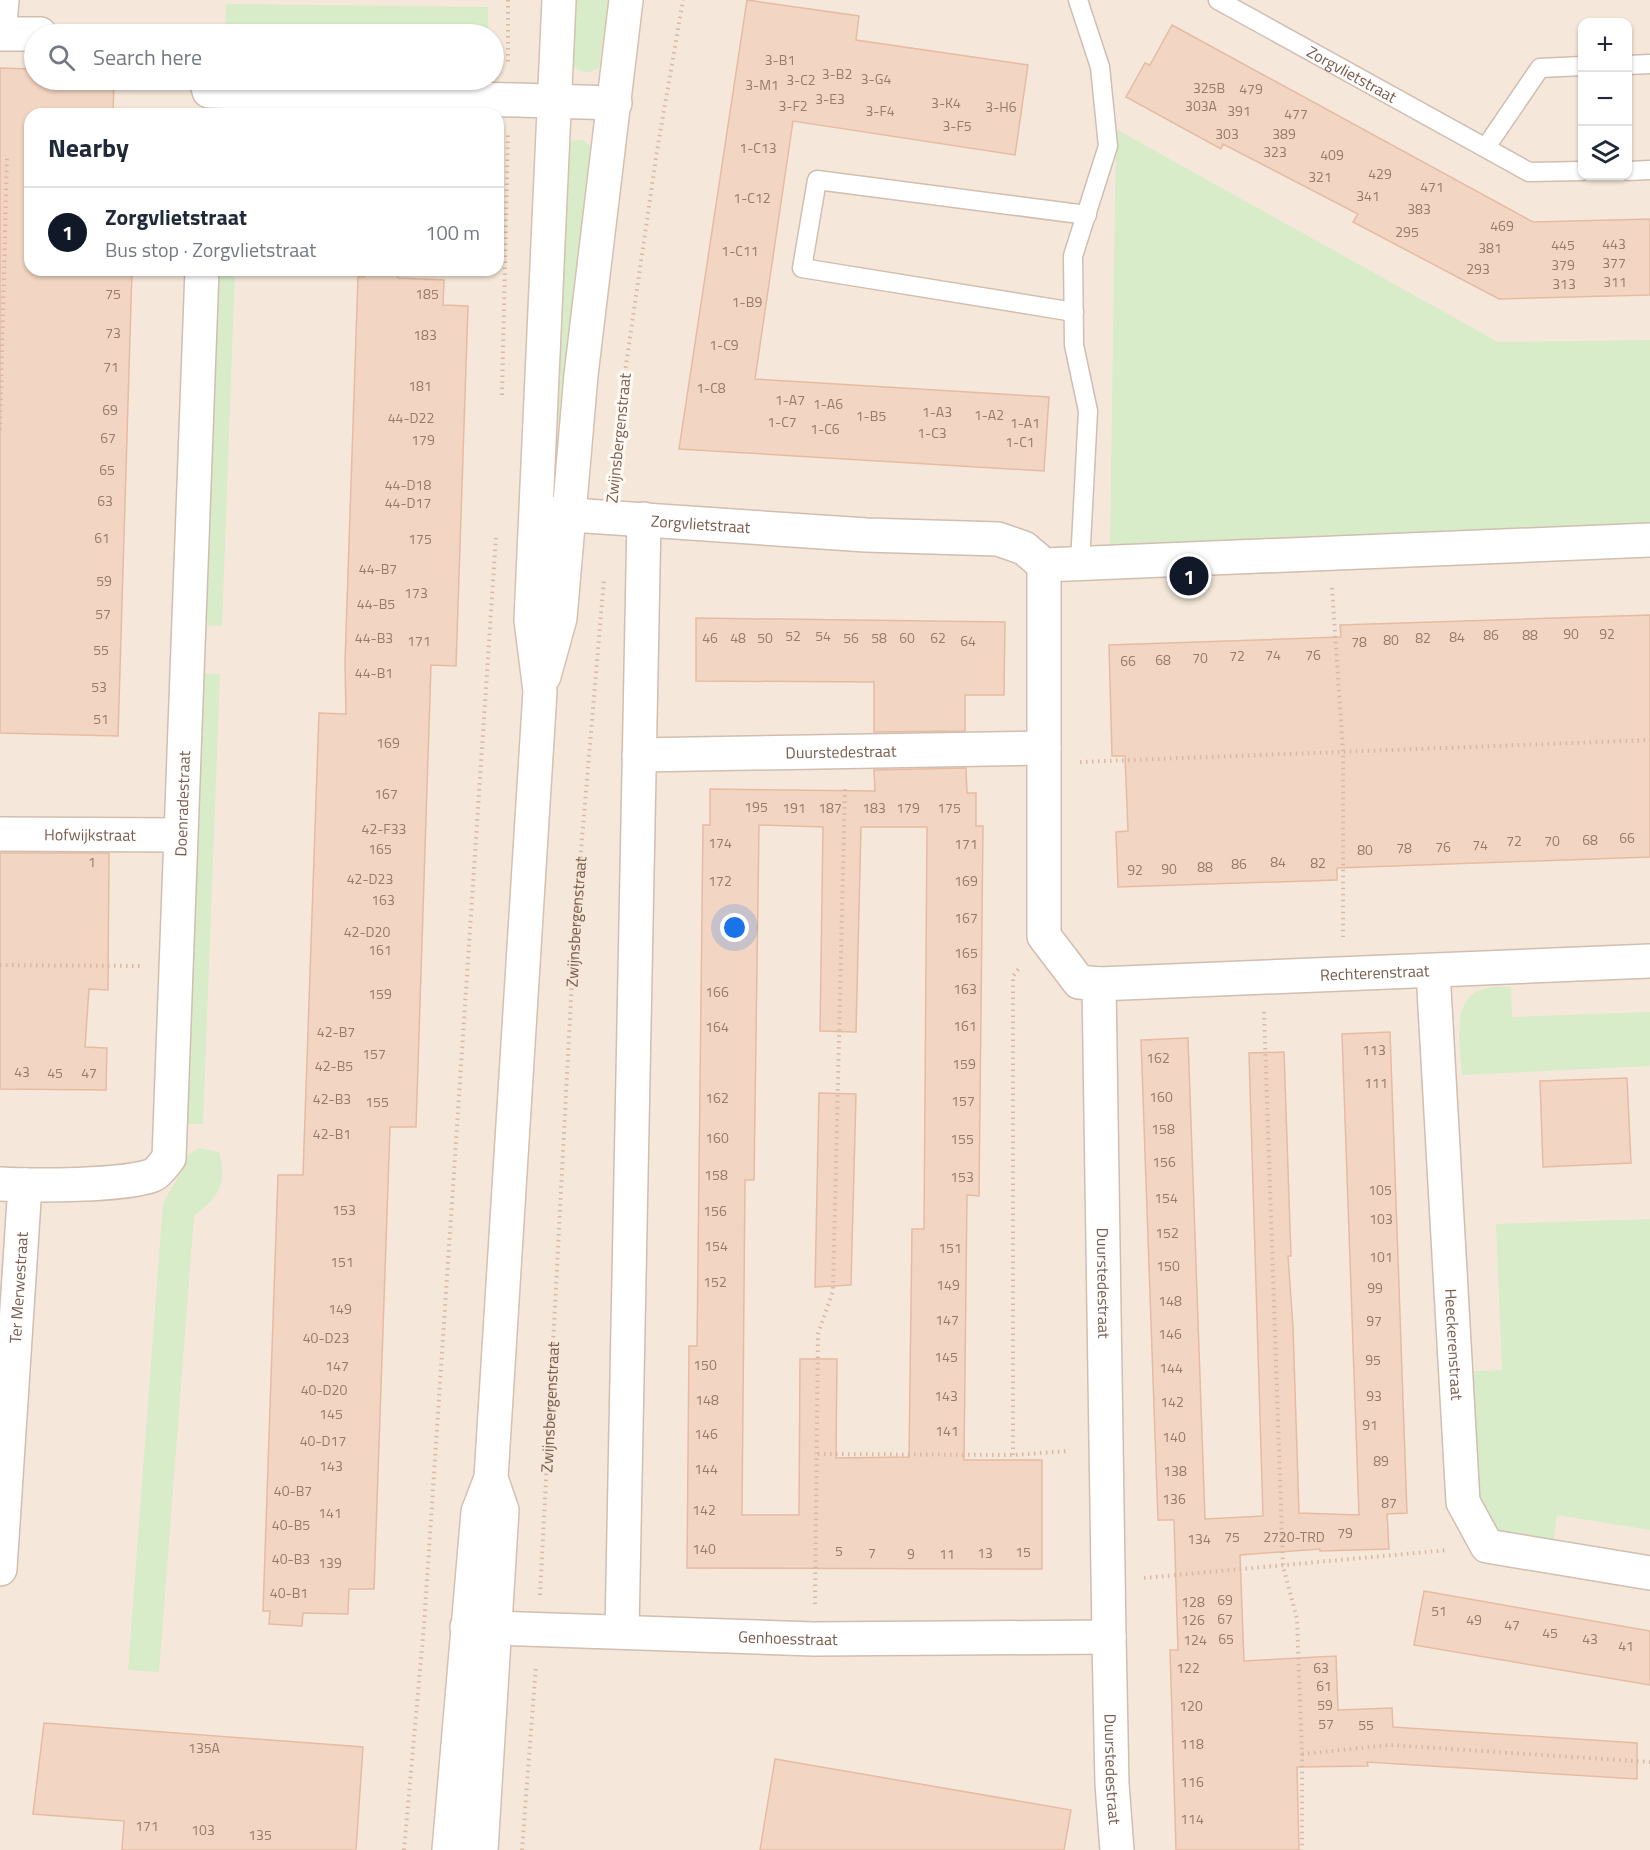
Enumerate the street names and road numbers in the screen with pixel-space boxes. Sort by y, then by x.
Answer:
street label: Zorgvlietstraat [1303,39,1402,109]
street label: Zwijnsbergenstraat [599,371,637,504]
street label: Zorgvlietstraat [650,508,751,539]
street label: Duurstedestraat [785,739,897,764]
street label: Doenradestraat [168,750,196,857]
street label: Hofwijkstraat [44,822,136,847]
street label: Zwijnsbergenstraat [560,855,592,988]
street label: Rechterenstraat [1320,958,1430,987]
street label: Duurstedestraat [1091,1227,1116,1339]
street label: Ter Merwestraat [3,1231,34,1344]
street label: Heeckerenstraat [1439,1288,1469,1401]
street label: Zwijnsbergenstraat [534,1341,565,1473]
street label: Genhoesstraat [738,1624,838,1651]
street label: Duurstedestraat [1099,1713,1127,1826]

